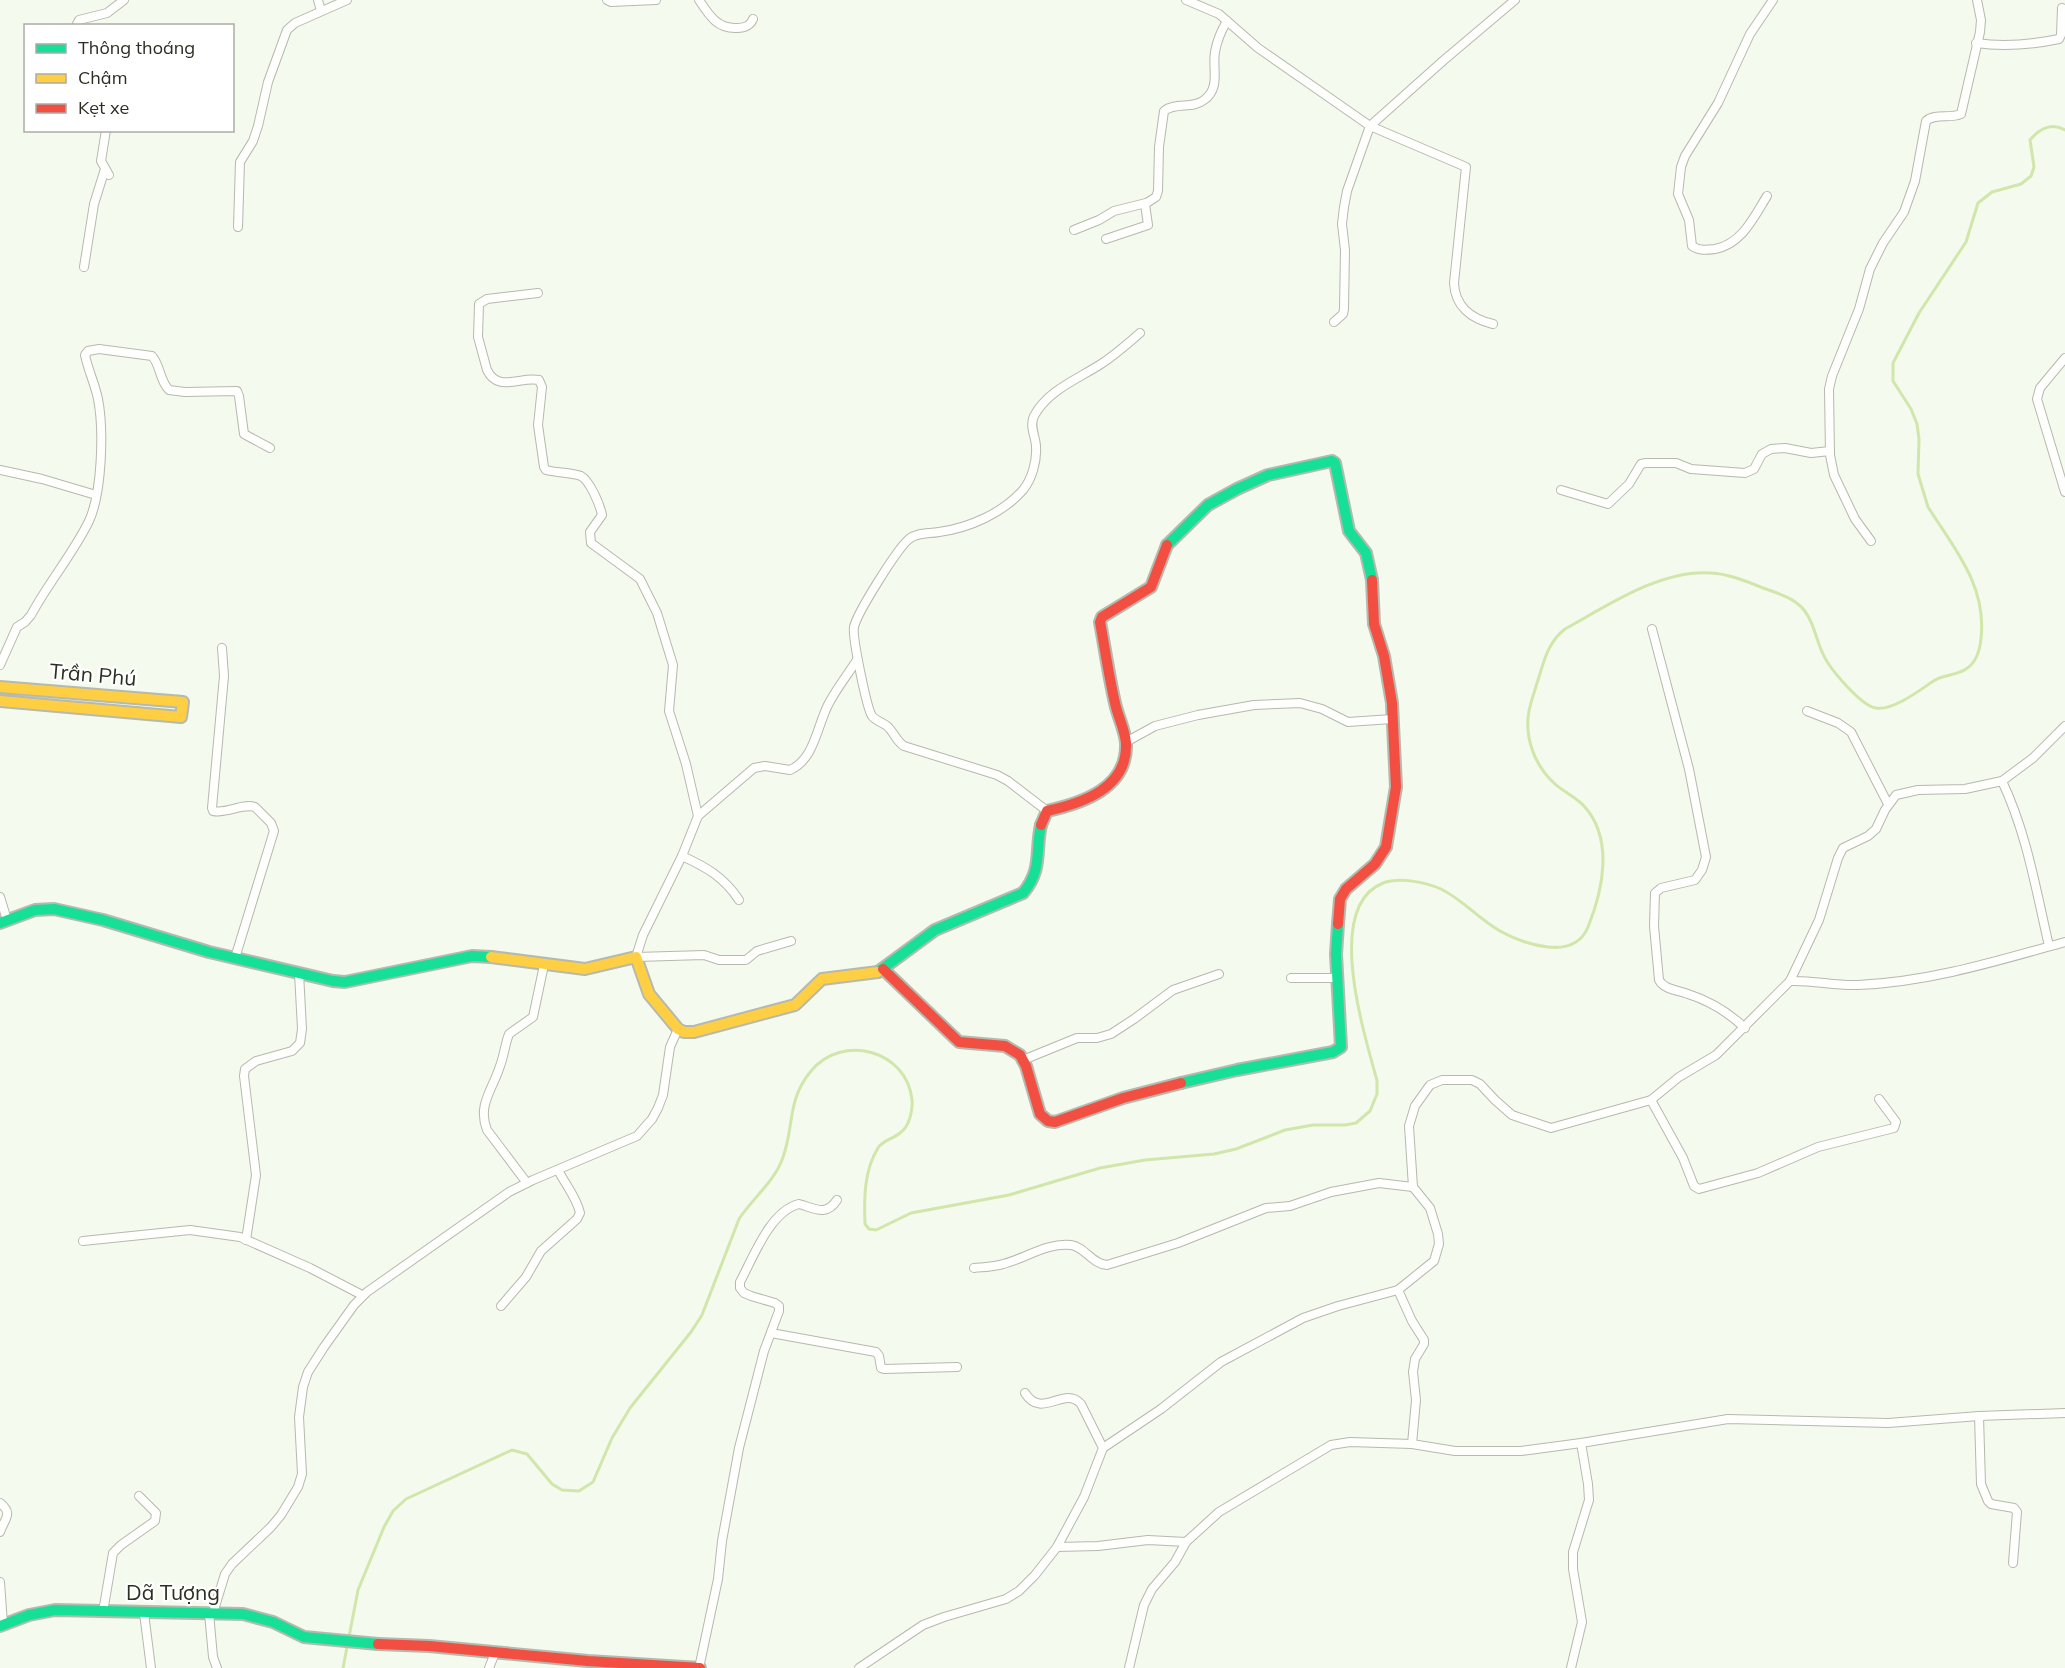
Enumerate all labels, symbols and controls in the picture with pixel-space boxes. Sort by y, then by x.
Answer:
legend [24,24,234,132]
text: Thông thoáng [78,36,195,59]
text: Chậm [78,66,127,89]
text: Kẹt xe [78,96,129,119]
street label: Trần Phú [49,657,138,691]
street label: Dã Tượng [126,1579,220,1605]

